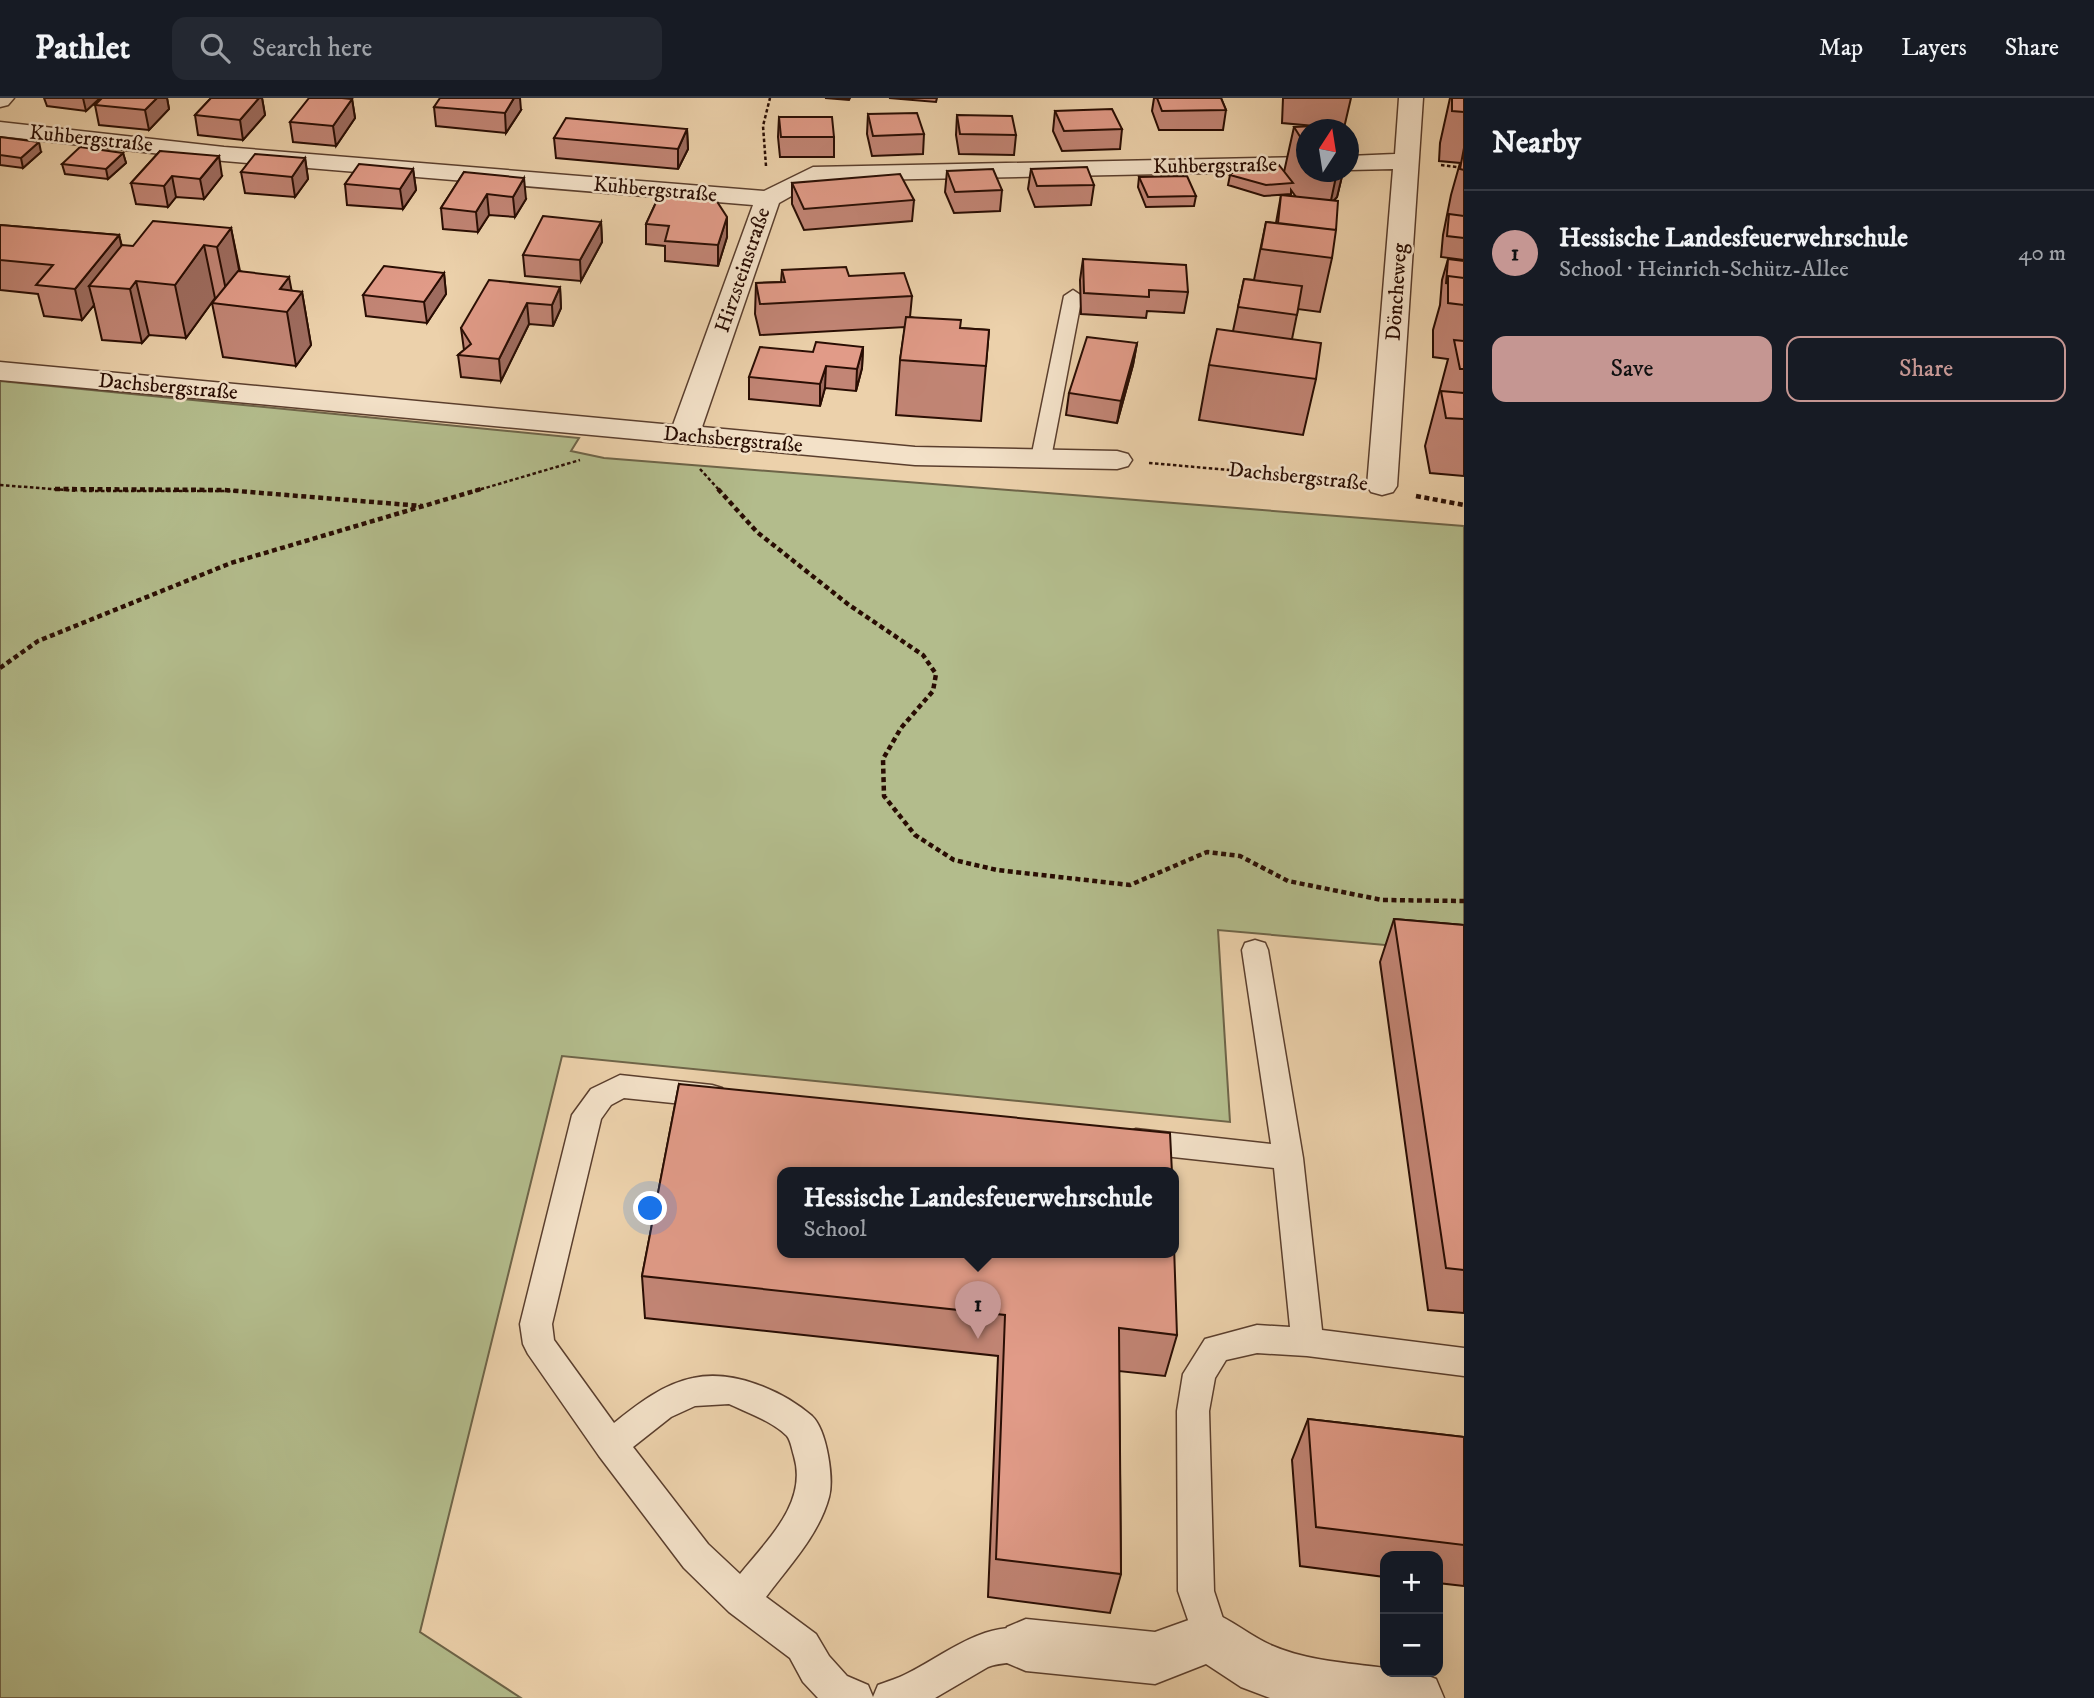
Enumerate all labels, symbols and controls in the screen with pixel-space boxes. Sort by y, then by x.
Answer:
search box [172,17,662,80]
text: Pathlet [35,28,130,69]
icon: search [196,29,234,67]
text: Search here [252,32,372,65]
text: Map [1819,33,1863,63]
text: Layers [1901,33,1967,63]
text: Share [2005,33,2059,63]
north arrow [1296,119,1359,182]
street label: Kuhbergstraße [28,120,154,158]
text: Nearby [1492,125,1581,162]
street label: Kuhbergstraße [1153,152,1278,180]
street label: Kuhbergstraße [592,172,718,208]
street label: Hirzsteinstraße [709,204,777,336]
text: Hessische Landesfeuerwehrschule [1559,222,1908,255]
text: 1 [1511,239,1519,268]
text: 40 m [2018,239,2066,268]
street label: Döncheweg [1381,242,1413,342]
text: School · Heinrich-Schütz-Allee [1559,255,1849,284]
button: Save [1492,336,1772,402]
button: Share [1786,336,2066,402]
street label: Dachsbergstraße [97,368,239,406]
street label: Dachsbergstraße [662,421,804,459]
street label: Dachsbergstraße [1227,457,1369,497]
popup [777,1167,1179,1258]
text: Hessische Landesfeuerwehrschule [803,1182,1153,1215]
your location [633,1191,667,1225]
text: School [803,1215,867,1244]
pin: 1 [955,1281,1001,1339]
map controls [1380,1551,1443,1677]
button: + [1380,1551,1443,1614]
button: − [1380,1614,1443,1677]

